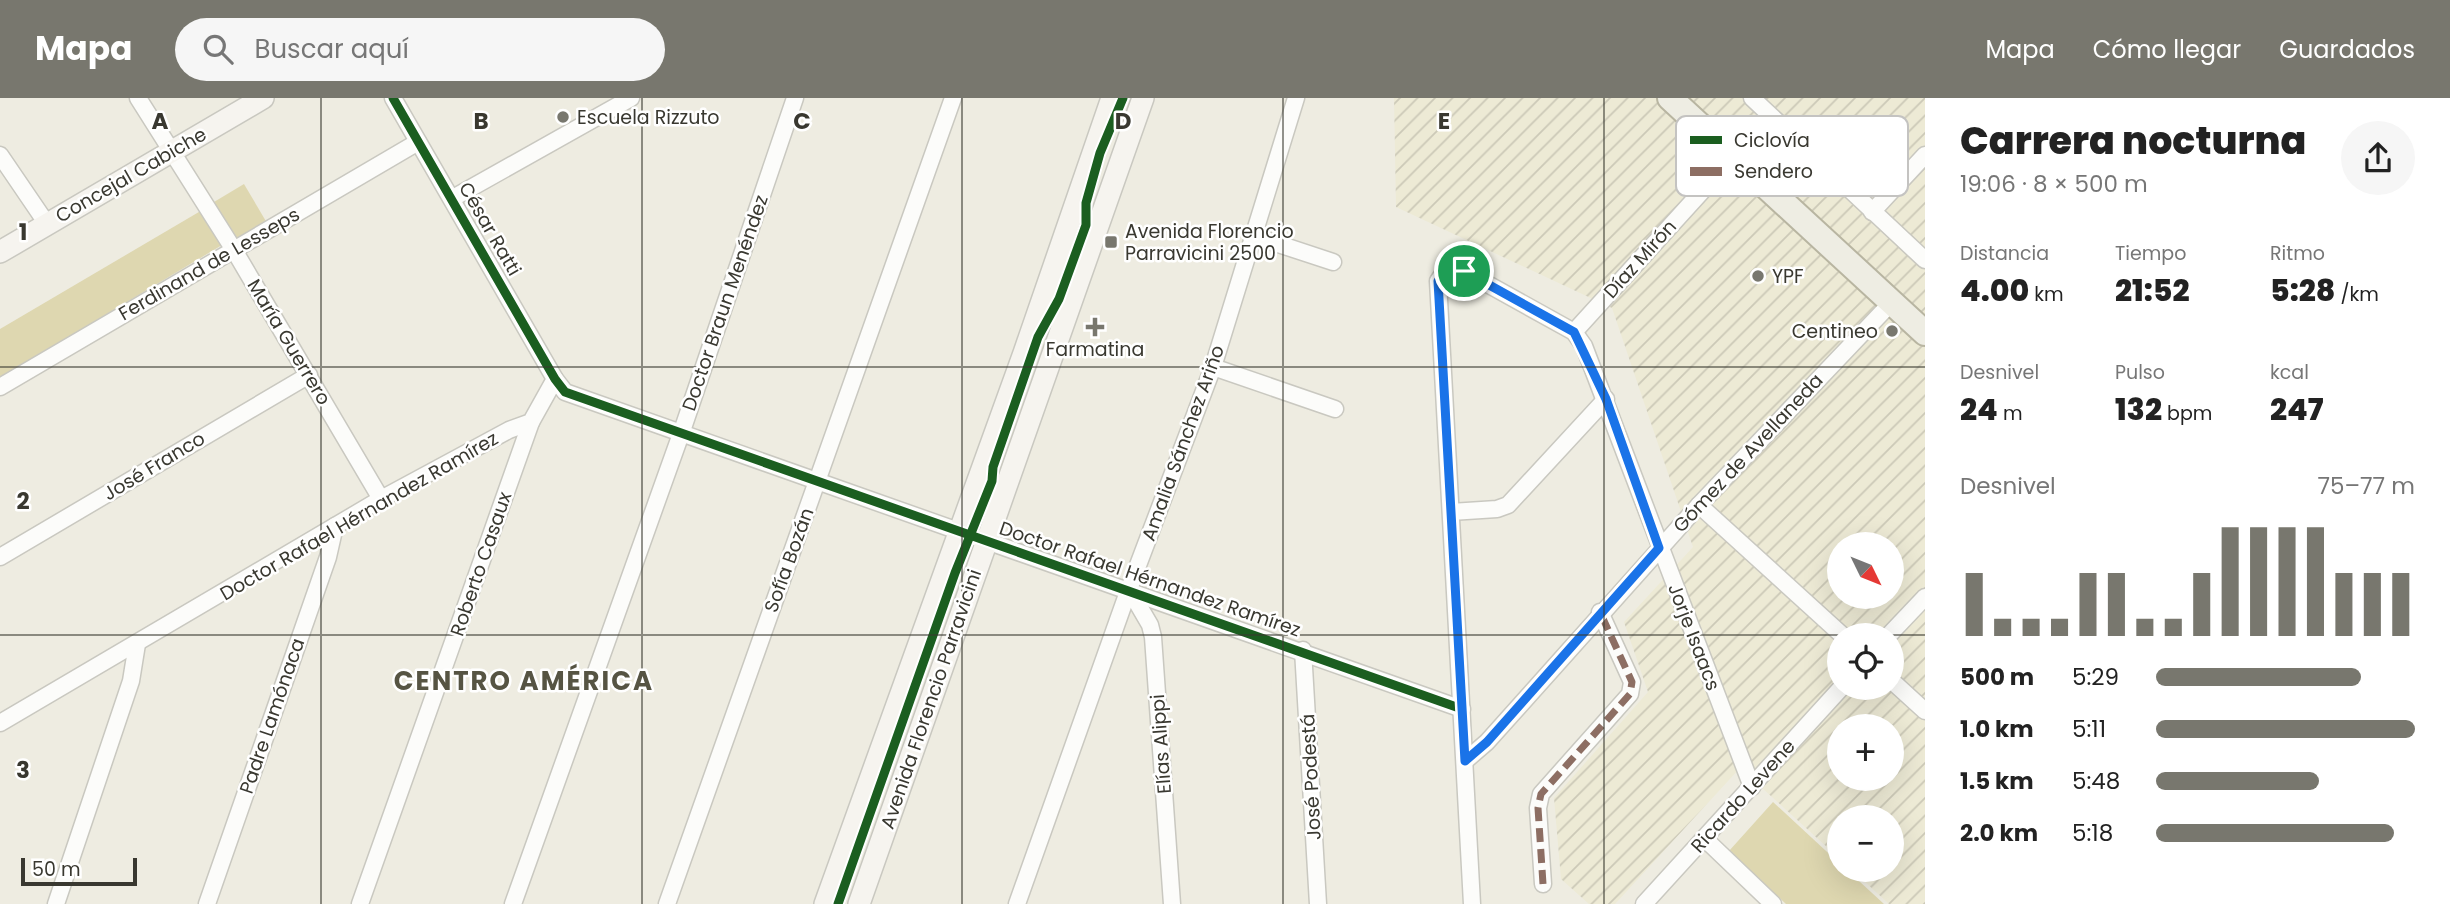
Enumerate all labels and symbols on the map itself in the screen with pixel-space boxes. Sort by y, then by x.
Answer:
place label: Escuela Rizzuto [577,104,719,131]
text: A [152,105,169,137]
text: B [473,105,489,137]
text: C [793,105,811,137]
text: D [1115,105,1131,137]
text: E [1438,105,1450,137]
marker: Escuela Rizzuto [555,109,571,125]
legend [1676,116,1908,196]
street label: Concejal Cabiche [51,121,211,229]
text: Ciclovía [1734,127,1810,154]
text: Sendero [1734,158,1813,185]
street label: César Ratti [452,177,528,281]
street label: Doctor Braun Menéndez [675,191,775,415]
street label: Ferdinand de Lesseps [113,201,305,327]
street label: Díaz Mirón [1597,214,1683,304]
text: 1 [19,216,27,248]
place label: Avenida Florencio Parravicini 2500 [1125,218,1294,267]
marker: Avenida Florencio Parravicini 2500 [1103,234,1119,250]
pin [1434,241,1494,301]
place label: YPF [1772,263,1804,290]
marker: YPF [1750,268,1766,284]
street label: María Guerrero [241,274,337,410]
place label: Centineo [1792,318,1878,345]
marker: Farmatina [1087,319,1103,335]
marker: Centineo [1884,323,1900,339]
place label: Farmatina [1046,336,1144,363]
street label: Amalia Sánchez Ariño [1135,341,1231,545]
street label: Gómez de Avellaneda [1667,367,1829,539]
street label: José Franco [98,425,210,507]
street label: Doctor Rafael Hérnandez Ramírez [215,425,503,607]
text: 2 [16,485,30,517]
street label: Roberto Casaux [444,488,518,640]
street label: Sofía Bozán [758,504,820,616]
street label: Doctor Rafael Hérnandez Ramírez [996,515,1304,643]
north arrow [1827,532,1904,609]
street label: Avenida Florencio Parravicini [874,566,988,832]
street label: Jorje Isaacs [1661,580,1727,694]
street label: Padre Lamónaca [233,635,311,797]
district label: CENTRO AMÉRICA [394,663,654,699]
street label: Elías Alippi [1144,693,1178,795]
street label: José Podestá [1294,713,1328,841]
street label: Ricardo Levene [1685,733,1801,859]
text: 3 [16,754,30,786]
scale bar [21,855,136,887]

